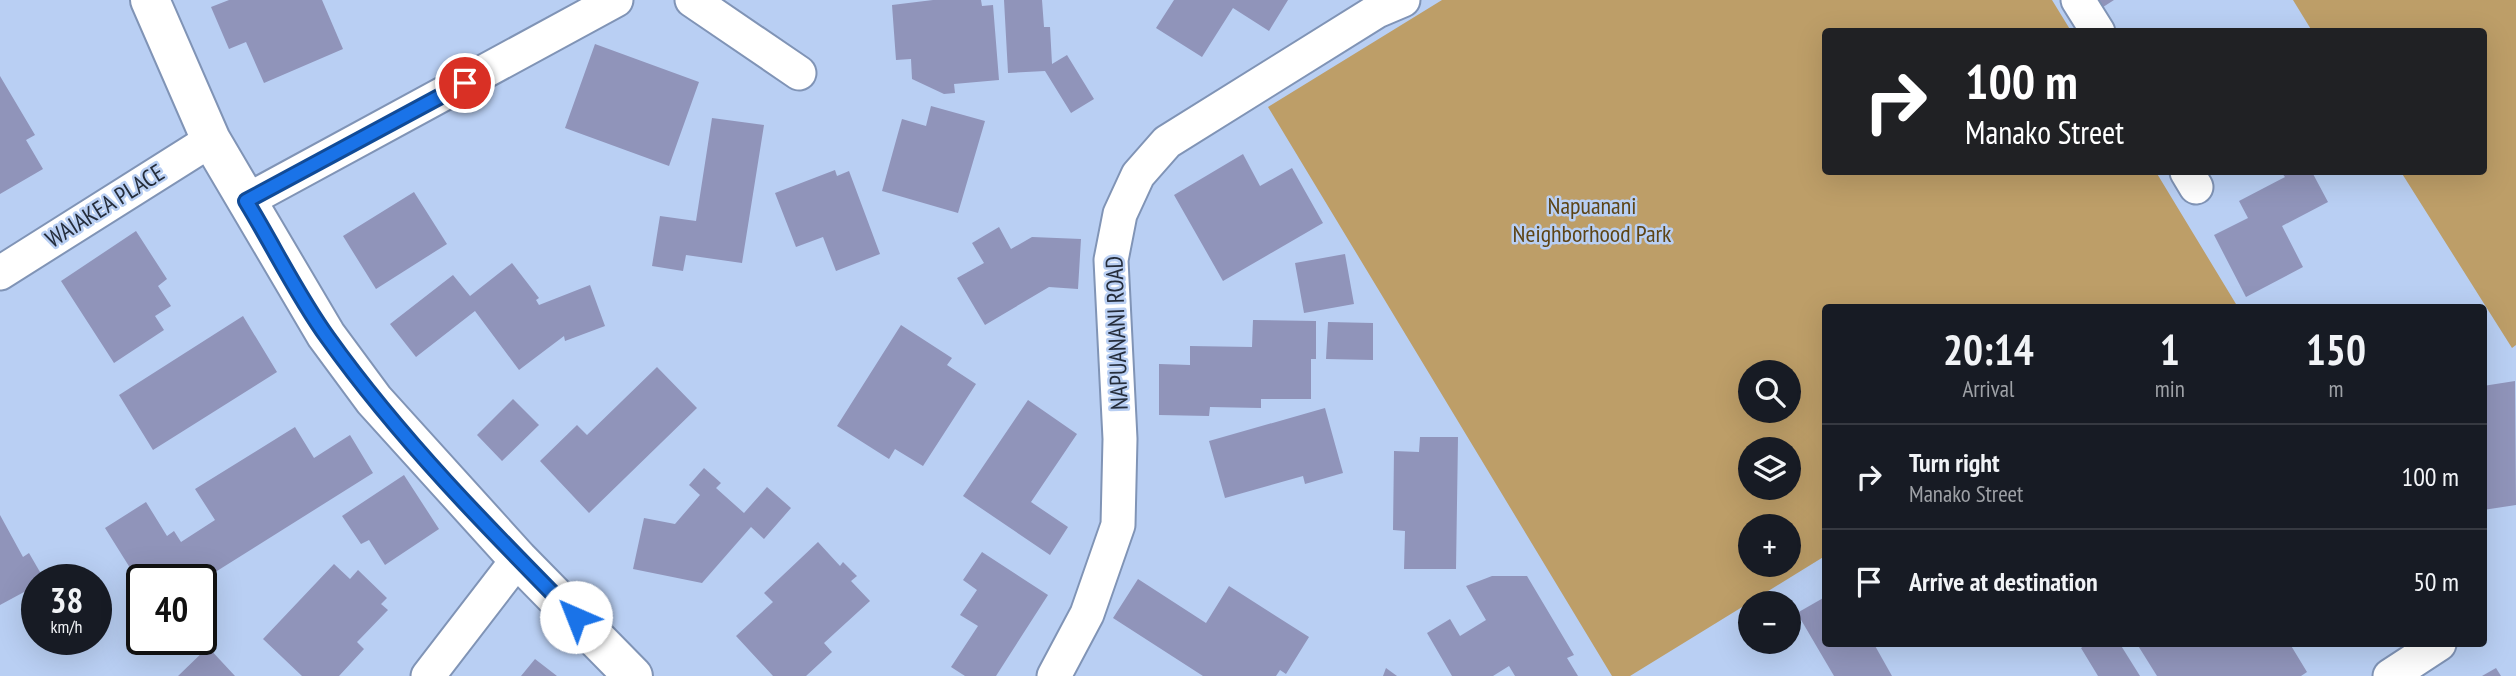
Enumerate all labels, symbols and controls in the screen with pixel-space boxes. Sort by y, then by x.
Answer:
text: 100 m [1965,49,2078,113]
pin [435,53,495,113]
icon: right [1850,56,1941,147]
icon: arrive [446,64,484,102]
text: Manako Street [1965,111,2124,153]
street label: WAIAKEA PLACE [39,157,170,254]
park label: Napuanani Neighborhood Park [1513,190,1672,249]
street label: NAPUANANI ROAD [1098,255,1135,411]
text: 20:14 [1943,322,2034,377]
text: 1 [2160,322,2180,377]
text: 150 [2306,322,2366,377]
map controls [1738,360,1801,654]
button: search [1738,360,1801,423]
text: Arrival [1962,374,2014,403]
text: min [2155,374,2185,403]
text: m [2328,374,2343,403]
button: layers [1738,437,1801,500]
text: Turn right [1909,446,2000,479]
icon: right [1850,458,1888,496]
text: 100 m [2401,460,2459,493]
text: Manako Street [1909,479,2023,508]
button: + [1738,514,1801,577]
icon: arrive [1850,563,1888,601]
speed limit sign: 40 [126,564,217,655]
text: Arrive at destination [1909,565,2098,598]
text: 50 m [2413,565,2459,598]
text: 38 [50,577,83,623]
position arrow [539,580,613,654]
button: − [1738,591,1801,654]
text: km/h [51,615,82,638]

